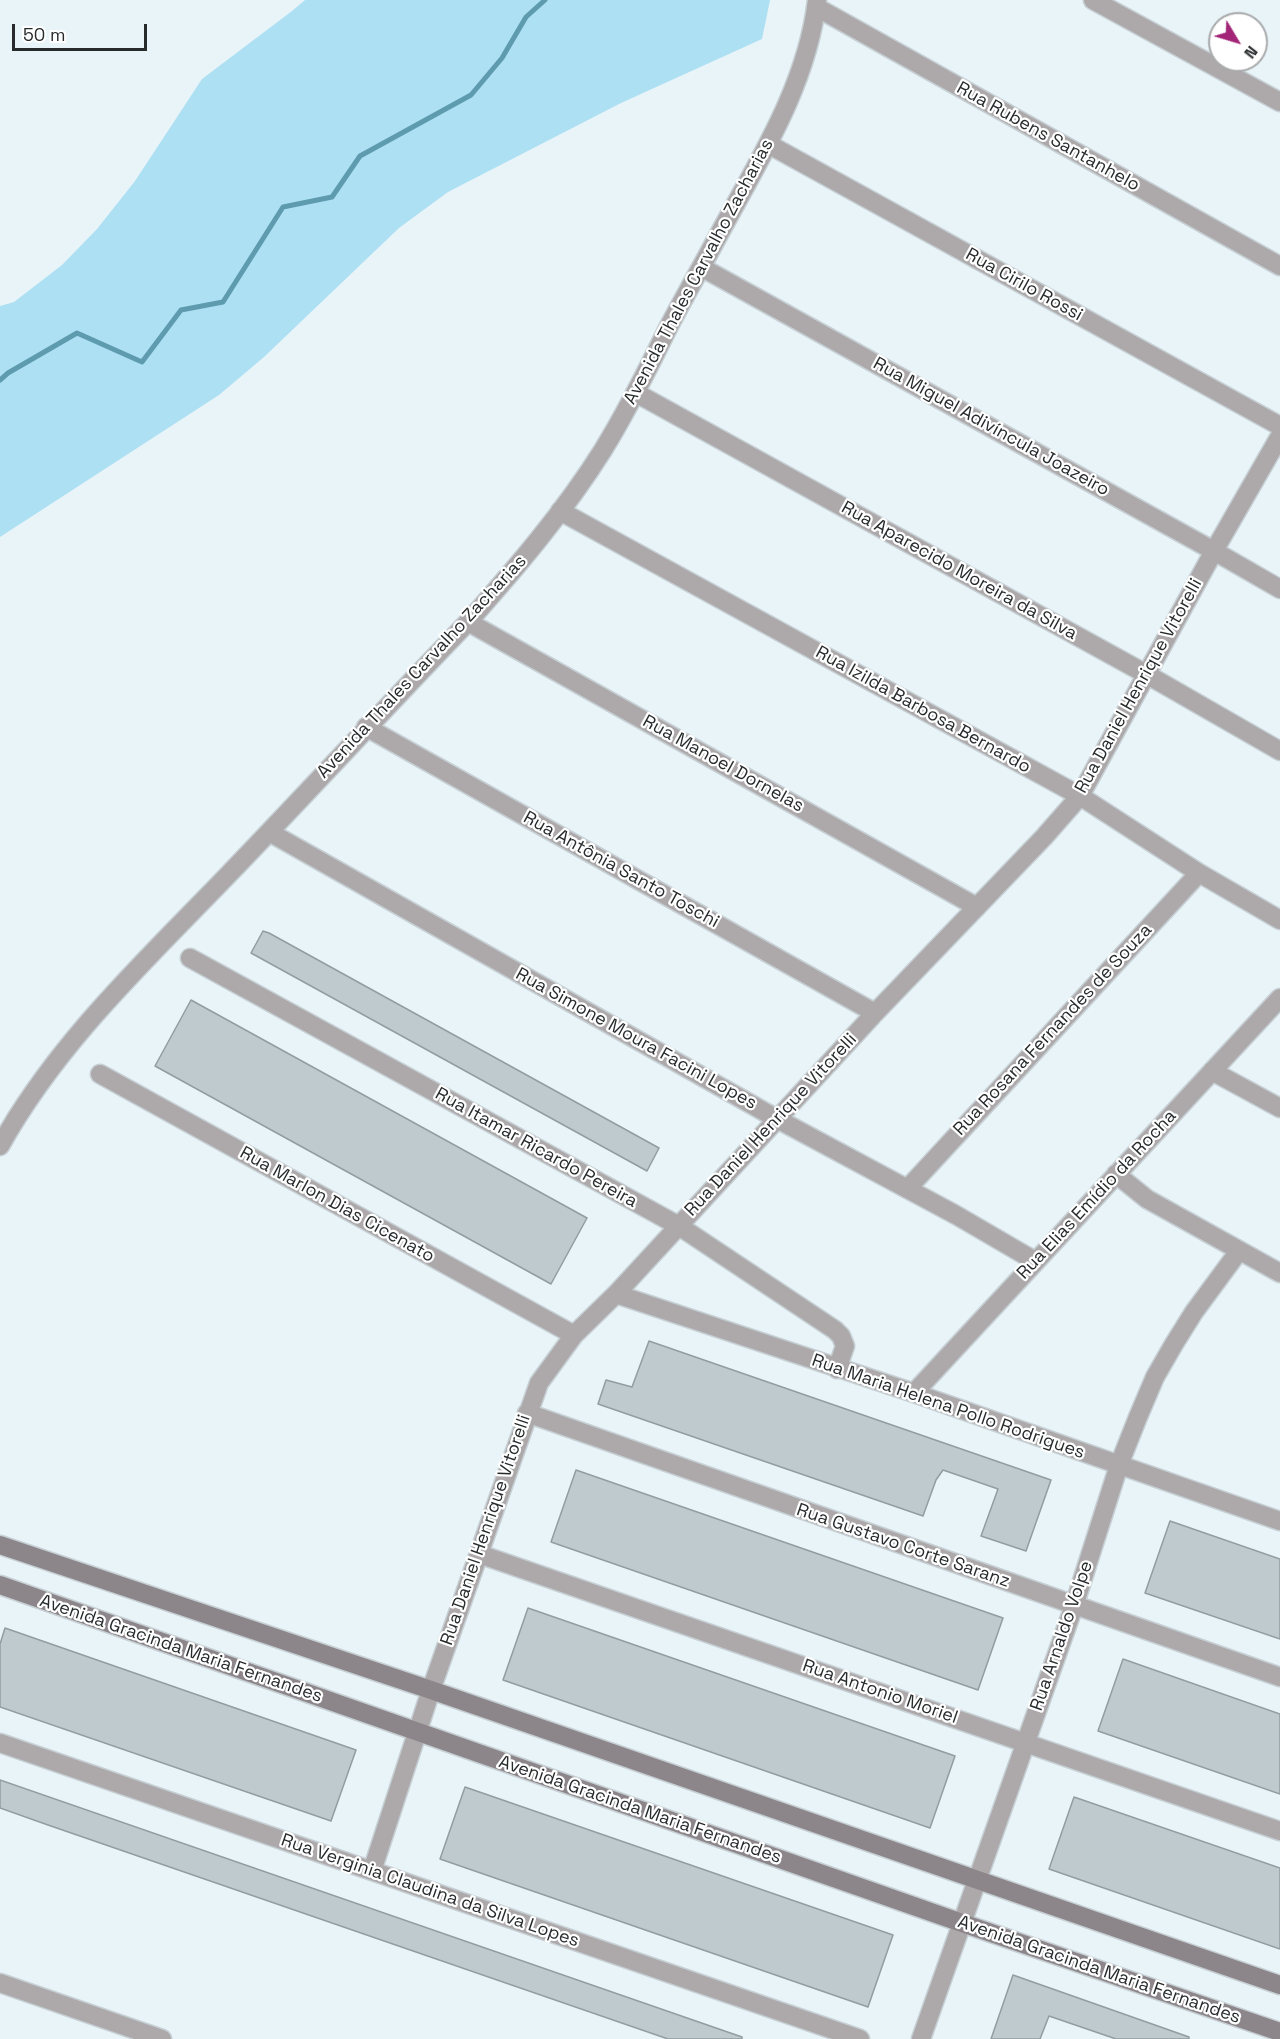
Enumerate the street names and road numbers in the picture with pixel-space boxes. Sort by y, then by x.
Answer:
street label: Rua Rubens Santanhelo [953,78,1143,196]
street label: Avenida Thales Carvalho Zacharias [620,136,778,408]
street label: Rua Cirilo Rossi [962,244,1086,326]
street label: Rua Miguel Adivíncula Joazeiro [869,353,1113,501]
street label: Rua Aparecido Moreira da Silva [837,497,1081,645]
street label: Avenida Thales Carvalho Zacharias [313,551,531,783]
street label: Rua Daniel Henrique Vitorelli [1071,575,1207,797]
street label: Rua Izilda Barbosa Bernardo [812,642,1034,778]
street label: Rua Manoel Dornelas [639,711,807,817]
street label: Rua Antônia Santo Toschi [519,807,723,933]
street label: Rua Rosana Fernandes de Souza [949,920,1157,1140]
street label: Rua Simone Moura Facini Lopes [512,964,760,1114]
street label: Rua Daniel Henrique Vitorelli [680,1029,862,1221]
street label: Rua Itamar Ricardo Pereira [431,1083,641,1213]
street label: Rua Elias Emídio da Rocha [1013,1106,1181,1284]
street label: Rua Marlon Dias Cicenato [236,1142,438,1268]
street label: Rua Maria Helena Pollo Rodrigues [809,1350,1087,1464]
street label: Rua Daniel Henrique Vitorelli [436,1412,536,1648]
street label: Rua Gustavo Corte Saranz [794,1499,1012,1593]
street label: Rua Arnaldo Volpe [1026,1558,1098,1714]
street label: Avenida Gracinda Maria Fernandes [37,1590,325,1708]
street label: Rua Antonio Moriel [800,1655,960,1729]
street label: Avenida Gracinda Maria Fernandes [496,1751,784,1869]
street label: Rua Verginia Claudina da Silva Lopes [278,1830,582,1952]
street label: Avenida Gracinda Maria Fernandes [955,1911,1243,2029]

